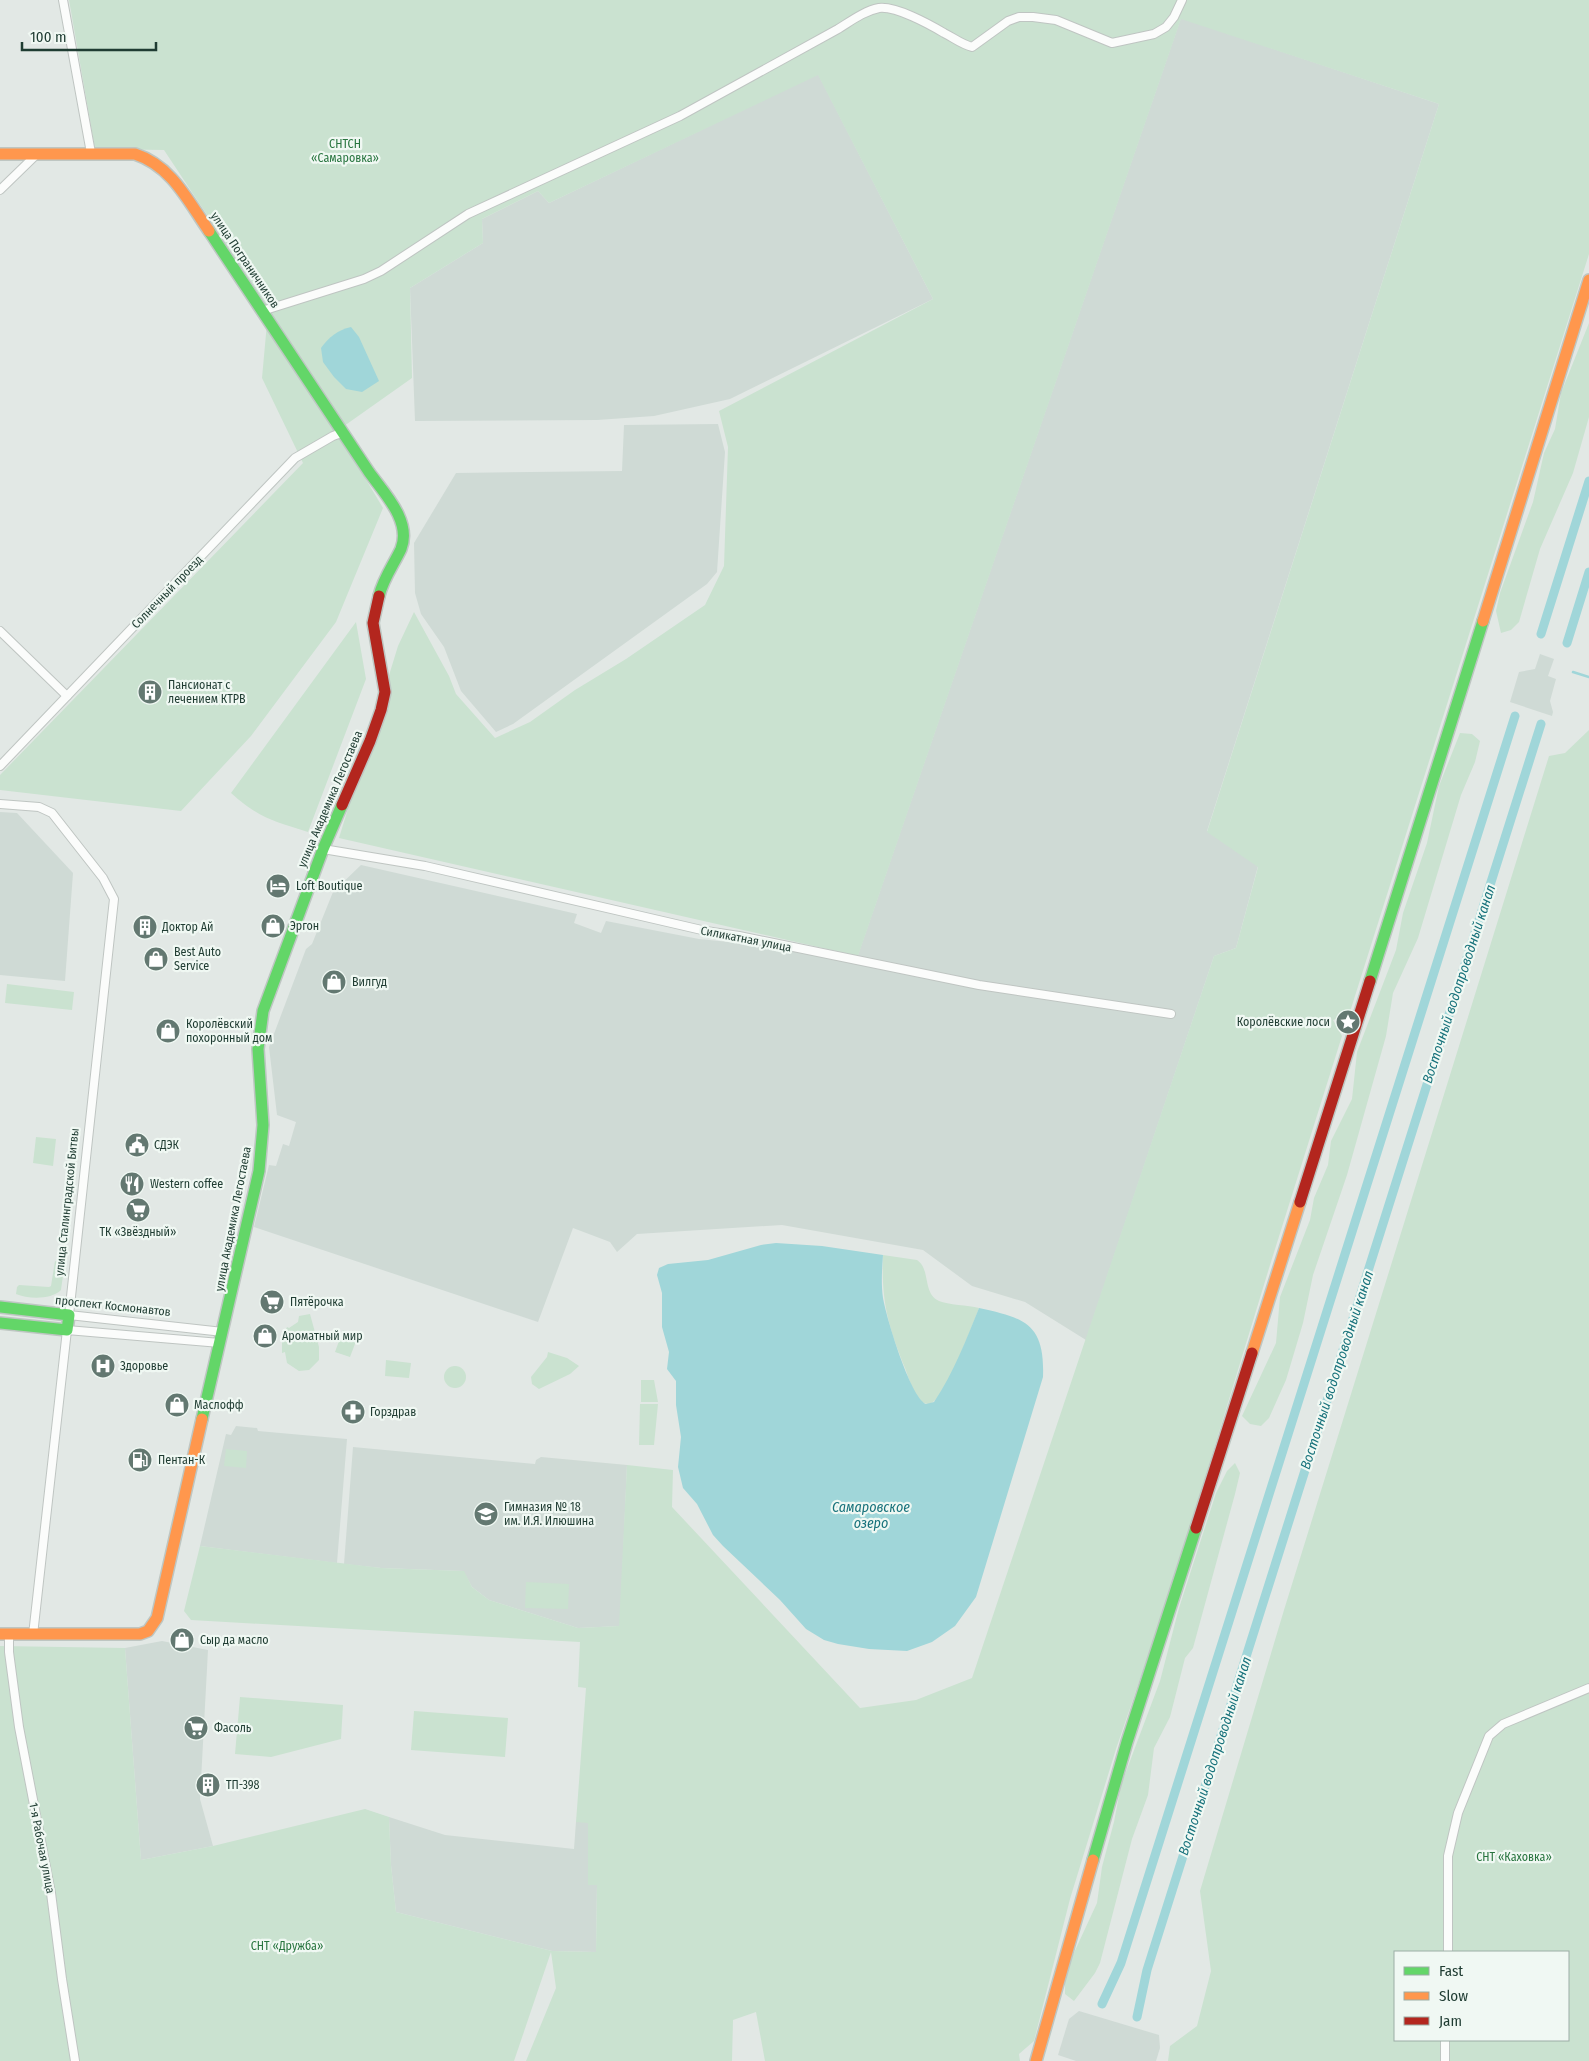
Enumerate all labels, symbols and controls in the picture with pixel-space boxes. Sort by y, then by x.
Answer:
scale bar [22,20,156,52]
text: 100 m [30,28,67,46]
park label: СНТСН «Самаровка» [311,137,379,165]
street label: улица Пограничников [208,209,282,311]
street label: Солнечный проезд [129,553,205,631]
place label: Пансионат с лечением КТРВ [168,678,246,706]
building icon: Пансионат с лечением КТРВ [137,679,163,705]
street label: улица Академика Легостаева [295,728,365,869]
hotel icon: Loft Boutique [265,873,291,899]
place label: Loft Boutique [296,879,363,893]
water label: Восточный водопроводный канал [1419,883,1499,1085]
shop icon: Эргон [260,913,286,939]
building icon: Доктор Ай [132,914,158,940]
place label: Эргон [290,919,319,933]
place label: Доктор Ай [161,920,213,934]
street label: Силикатная улица [699,923,793,955]
place label: Best Auto Service [174,945,221,973]
shop icon: Best Auto Service [143,946,169,972]
shop icon: Вилгуд [321,969,347,995]
place label: Вилгуд [352,975,387,989]
place icon: Королёвские лоси [1335,1009,1361,1035]
place label: Королёвские лоси [1237,1015,1330,1029]
place label: Королёвский похоронный дом [186,1017,272,1045]
shop icon: Королёвский похоронный дом [155,1018,181,1044]
street label: улица Сталинградской Битвы [52,1127,82,1277]
public building icon: СДЭК [124,1132,150,1158]
place label: СДЭК [154,1138,180,1152]
street label: улица Академика Легостаева [212,1145,254,1293]
restaurant icon: Western coffee [119,1171,145,1197]
place label: Western coffee [150,1177,223,1191]
supermarket icon: ТК «Звёздный» [125,1197,151,1223]
place label: ТК «Звёздный» [100,1225,176,1239]
water label: Восточный водопроводный канал [1297,1269,1377,1471]
supermarket icon: Пятёрочка [259,1289,285,1315]
street label: проспект Космонавтов [55,1293,171,1319]
place label: Пятёрочка [290,1295,344,1309]
shop icon: Ароматный мир [252,1323,278,1349]
place label: Ароматный мир [282,1329,363,1343]
hospital icon: Здоровье [90,1353,116,1379]
place label: Здоровье [120,1359,168,1373]
shop icon: Маслофф [164,1392,190,1418]
place label: Маслофф [194,1398,244,1412]
pharmacy icon: Горздрав [340,1399,366,1425]
place label: Горздрав [370,1405,416,1419]
fuel station icon: Пентан-К [127,1447,153,1473]
place label: Пентан-К [158,1453,206,1467]
water label: Самаровское озеро [832,1499,910,1532]
place label: Гимназия № 18 им. И.Я. Илюшина [504,1500,594,1528]
school or university icon: Гимназия № 18 им. И.Я. Илюшина [473,1501,499,1527]
shop icon: Сыр да масло [169,1627,195,1653]
place label: Сыр да масло [200,1633,269,1647]
water label: Восточный водопроводный канал [1175,1655,1255,1857]
supermarket icon: Фасоль [183,1715,209,1741]
place label: Фасоль [214,1721,252,1735]
building icon: ТП-398 [195,1772,221,1798]
place label: ТП-398 [226,1778,260,1792]
street label: 1-я Рабочая улица [26,1801,58,1895]
park label: СНТ «Каховка» [1476,1850,1552,1864]
park label: СНТ «Дружба» [251,1939,323,1953]
legend [1394,1951,1569,2041]
text: Fast [1439,1962,1463,1980]
text: Slow [1439,1987,1468,2005]
text: Jam [1439,2012,1462,2030]

